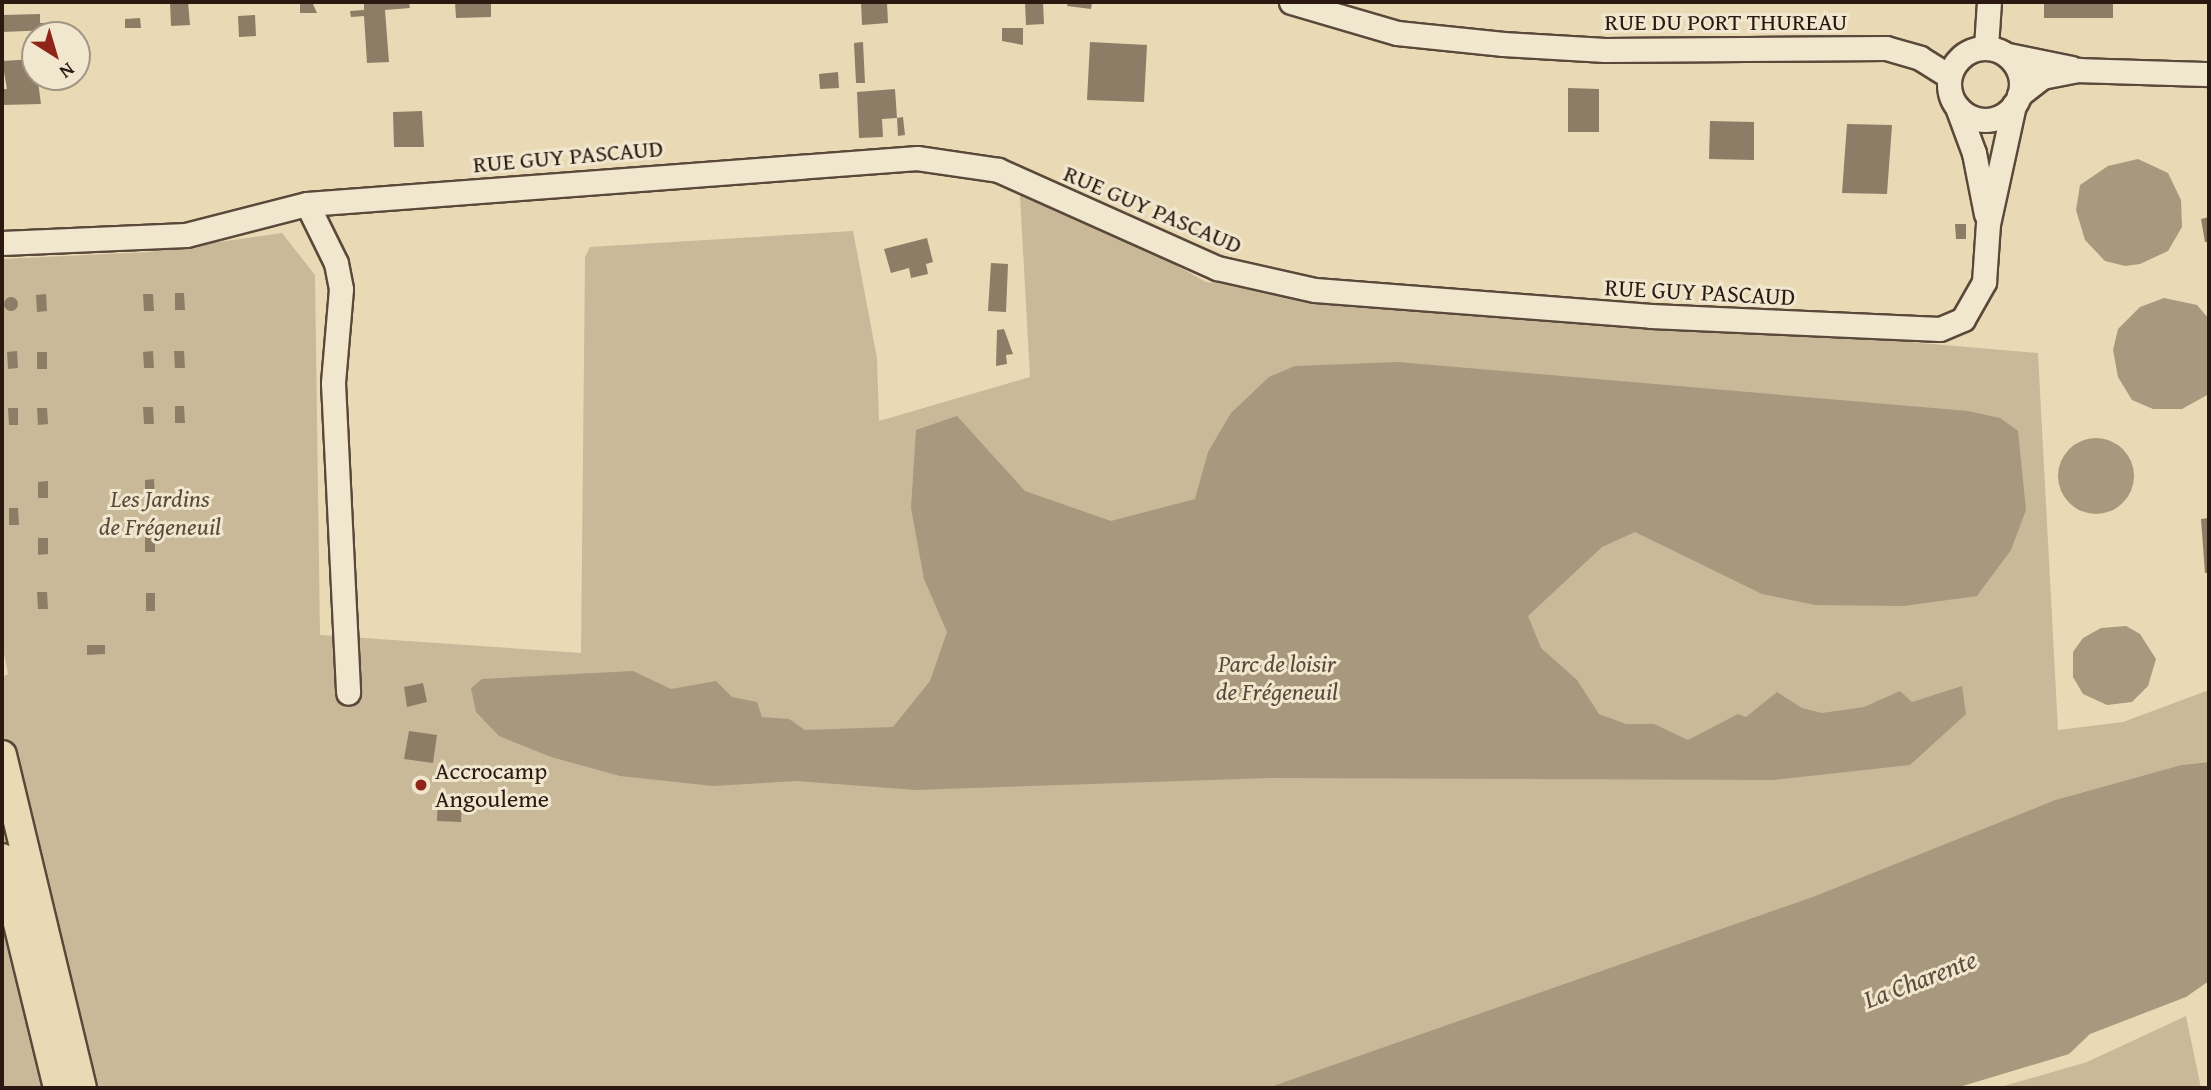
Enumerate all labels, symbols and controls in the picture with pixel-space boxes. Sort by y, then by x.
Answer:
street label: RUE DU PORT THUREAU [1605,8,1847,36]
north arrow [21,21,91,91]
text: N [54,56,81,86]
street label: RUE GUY PASCAUD [472,133,664,179]
street label: RUE GUY PASCAUD [1060,158,1246,260]
street label: RUE GUY PASCAUD [1604,273,1796,311]
park label: Les Jardins de Frégeneuil [99,485,221,541]
park label: Parc de loisir de Frégeneuil [1216,650,1338,706]
place label: Accrocamp Angouleme [435,757,549,813]
marker: Accrocamp Angouleme [413,777,429,793]
water label: La Charente [1859,943,1981,1015]

